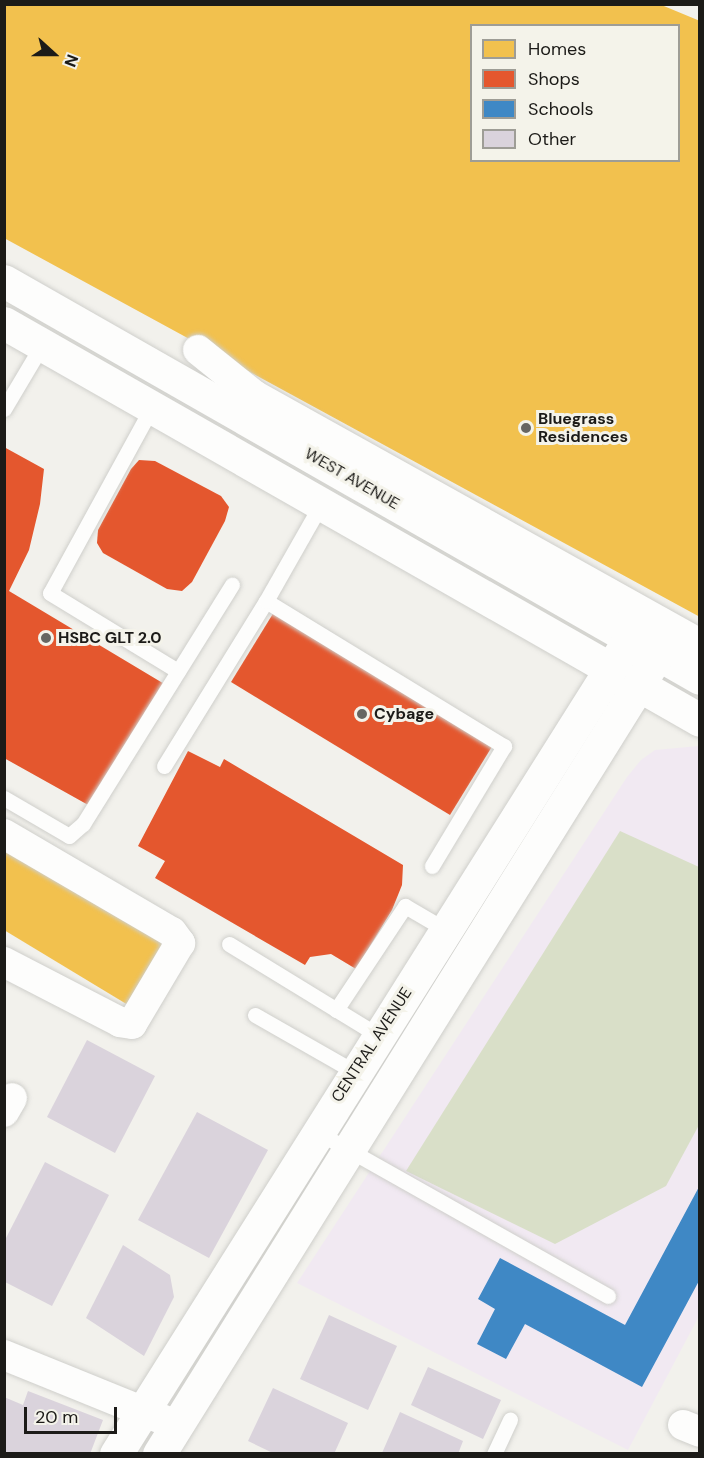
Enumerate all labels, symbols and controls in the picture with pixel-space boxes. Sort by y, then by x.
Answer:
north arrow [24,24,84,84]
legend [470,24,680,162]
text: Homes [528,37,586,61]
text: N [59,51,83,70]
text: Shops [528,67,580,91]
text: Schools [528,97,593,121]
text: Other [528,127,576,151]
place label: Bluegrass Residences [538,409,628,447]
marker: Bluegrass Residences [519,421,533,435]
street label: WEST AVENUE [301,444,403,514]
place label: HSBC GLT 2.0 [58,628,162,648]
marker: HSBC GLT 2.0 [39,631,53,645]
place label: Cybage [374,704,434,724]
marker: Cybage [355,707,369,721]
street label: CENTRAL AVENUE [328,984,416,1106]
scale bar [27,1395,120,1433]
text: 20 m [35,1405,78,1429]

